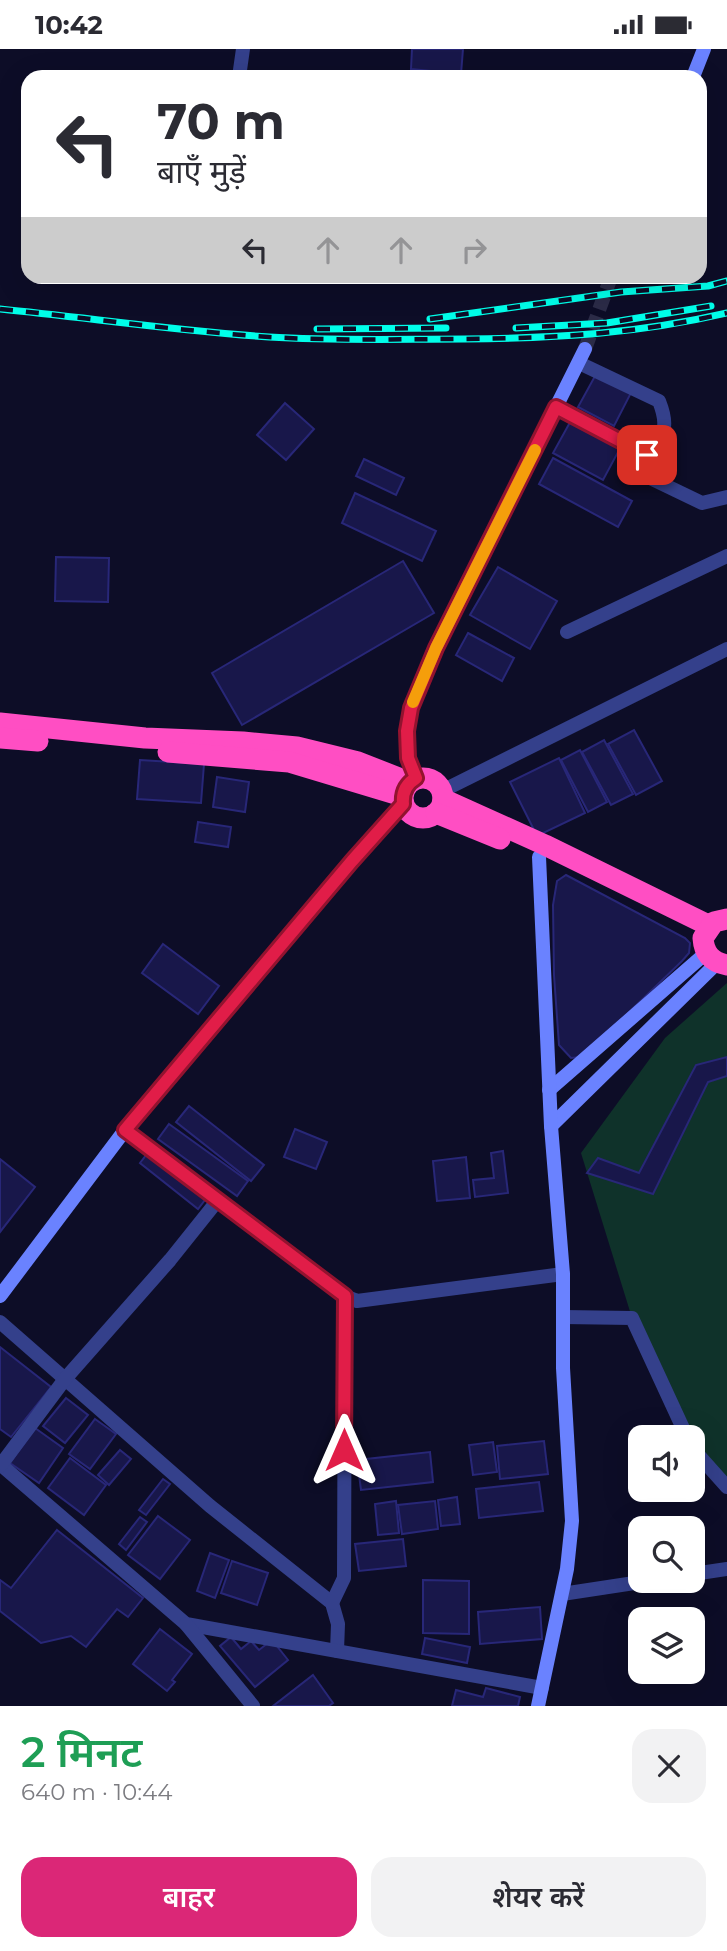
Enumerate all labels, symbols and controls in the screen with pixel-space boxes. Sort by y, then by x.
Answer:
text: 10:42 [35,9,103,41]
text: 70 m [157,92,285,151]
icon: left [42,98,133,189]
text: बाएँ मुड़ें [157,152,246,191]
icon: left [236,231,274,269]
icon: ahead [309,231,347,269]
icon: ahead [382,231,420,269]
icon: right [455,231,493,269]
pin [617,425,677,485]
icon: arrive [628,436,666,474]
position arrow [307,1413,381,1487]
map controls [628,1425,705,1684]
button: sound [628,1425,705,1502]
button: search [628,1516,705,1593]
button: layers [628,1607,705,1684]
text: 2 मिनट [21,1726,142,1778]
button: close [632,1729,706,1803]
text: 640 m · 10:44 [21,1778,173,1806]
button: बाहर [21,1857,357,1937]
button: शेयर करें [371,1857,706,1937]

